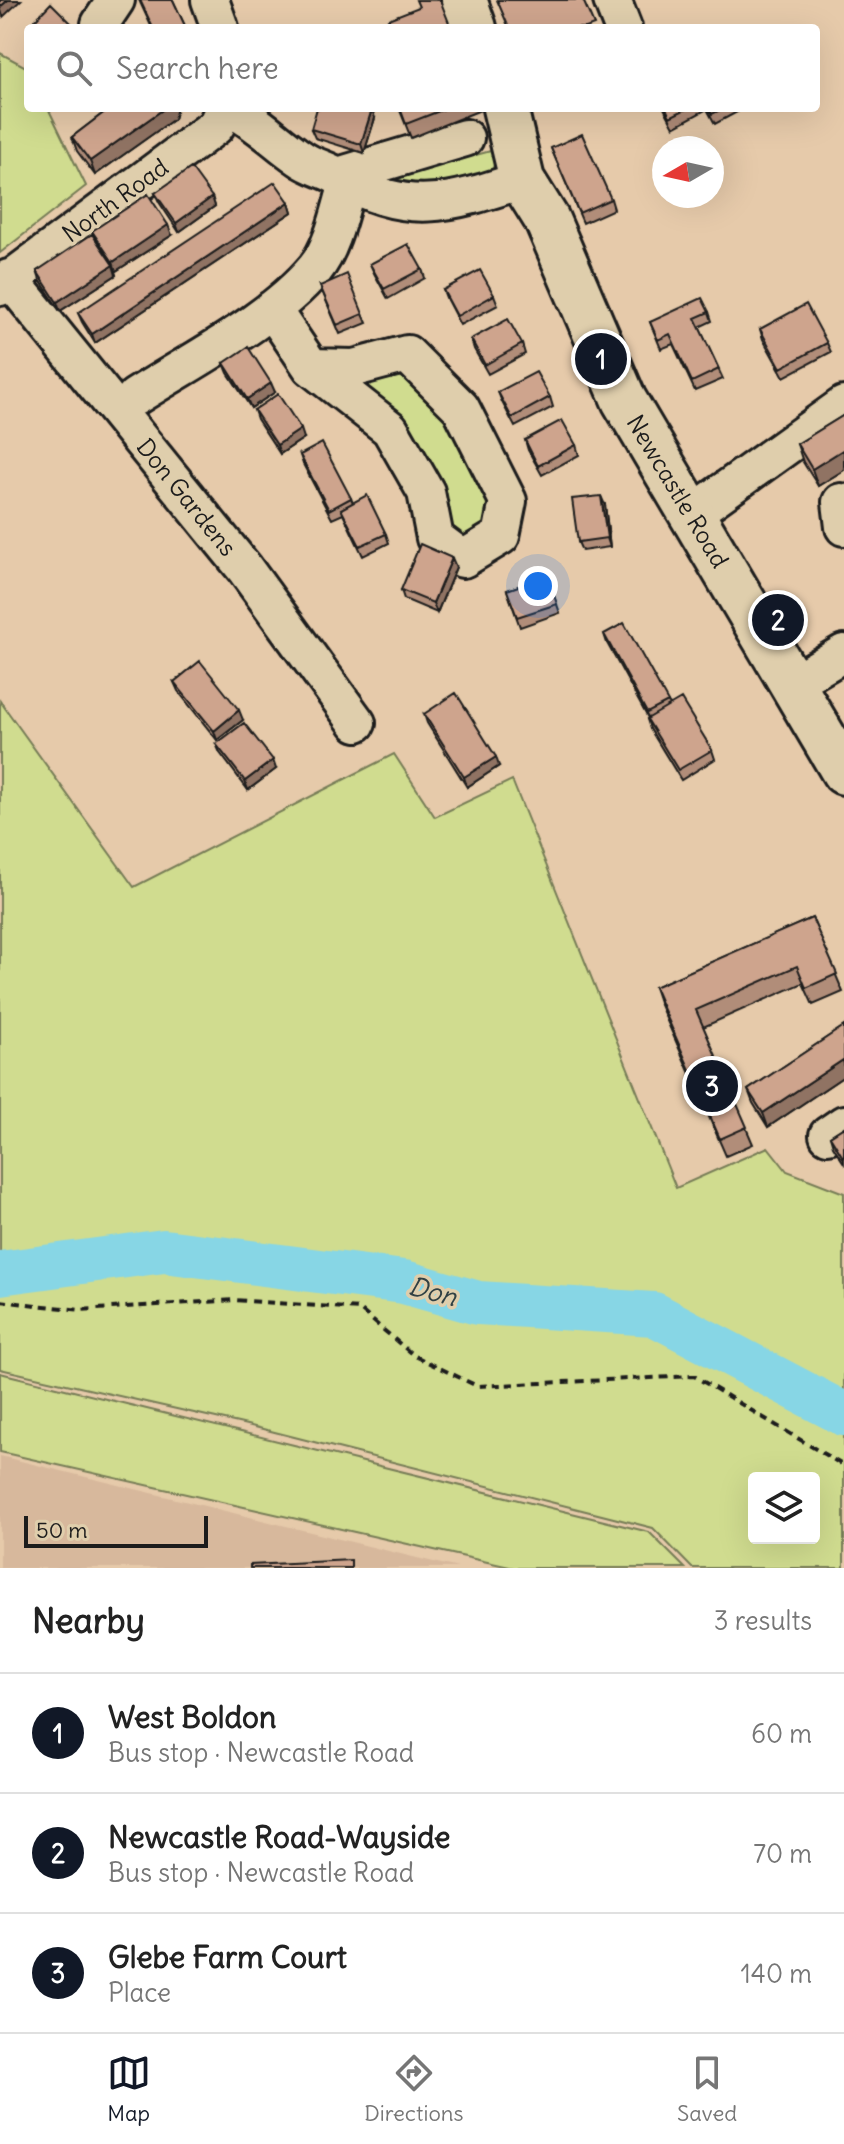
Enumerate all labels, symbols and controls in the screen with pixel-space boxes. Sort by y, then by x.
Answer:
search box [24,24,820,112]
icon: search [52,46,96,90]
text: Search here [116,49,279,87]
north arrow [652,136,724,208]
street label: North Road [56,152,174,248]
pin: 1 [575,329,627,389]
street label: Newcastle Road [621,409,735,573]
street label: Don Gardens [131,432,243,562]
your location [518,566,558,606]
pin: 2 [752,590,804,650]
pin: 3 [686,1056,738,1116]
water label: Don [405,1269,461,1313]
map controls [748,1472,820,1544]
button: layers [748,1472,820,1544]
scale bar [24,1512,208,1548]
text: 50 m [36,1516,88,1544]
text: Nearby [32,1599,145,1642]
text: 3 results [714,1604,812,1637]
text: West Boldon [108,1698,276,1736]
text: 1 [53,1717,63,1750]
text: 60 m [751,1717,812,1750]
text: Bus stop · Newcastle Road [108,1736,414,1769]
text: Newcastle Road-Wayside [108,1818,451,1856]
text: 2 [51,1837,65,1870]
text: 70 m [753,1837,812,1870]
text: Bus stop · Newcastle Road [108,1856,414,1889]
text: Glebe Farm Court [108,1938,347,1976]
text: 3 [51,1957,65,1990]
text: 140 m [741,1957,812,1990]
text: Place [108,1976,171,2009]
tab: Map [107,2051,151,2127]
tab: Directions [364,2051,464,2127]
tab: Saved [677,2051,737,2127]

